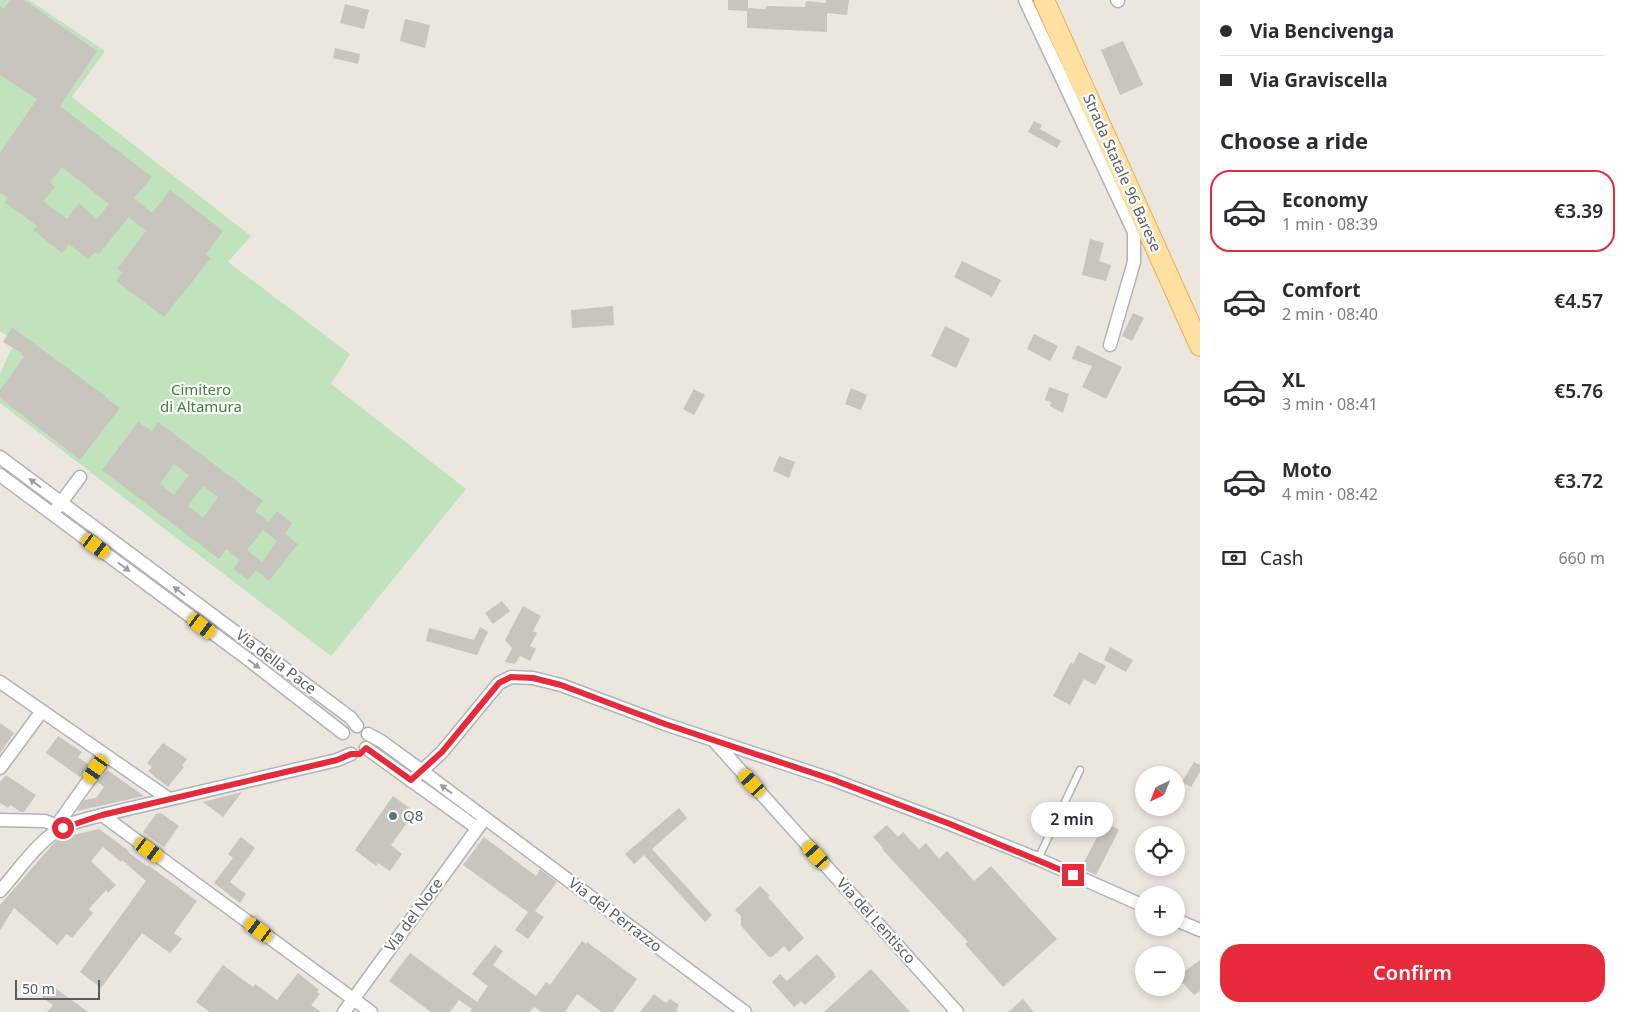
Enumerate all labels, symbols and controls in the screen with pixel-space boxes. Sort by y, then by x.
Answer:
text: Via Bencivenga [1250,18,1394,44]
text: Via Graviscella [1250,67,1388,93]
street label: Strada Statale 96 Barese [1079,90,1167,255]
text: Choose a ride [1220,125,1368,155]
text: Economy [1282,187,1368,213]
icon: car [1222,189,1267,234]
text: €3.39 [1554,198,1603,224]
text: 1 min · 08:39 [1282,213,1378,235]
text: Comfort [1282,277,1361,303]
icon: car [1222,279,1267,324]
text: €4.57 [1554,288,1603,314]
text: 2 min · 08:40 [1282,303,1378,325]
text: XL [1282,367,1305,393]
icon: car [1222,369,1267,414]
text: €5.76 [1554,378,1603,404]
park label: Cimitero di Altamura [160,379,242,416]
text: 3 min · 08:41 [1282,393,1378,415]
text: Moto [1282,457,1332,483]
icon: car [1222,459,1267,504]
text: €3.72 [1554,468,1603,494]
one-way arrow [28,478,42,488]
text: 4 min · 08:42 [1282,483,1378,505]
car [79,531,112,561]
icon: cash [1220,544,1248,572]
text: Cash [1260,545,1304,571]
text: 660 m [1558,547,1605,569]
one-way arrow [117,561,130,572]
one-way arrow [173,585,186,596]
car [185,611,218,641]
street label: Via della Pace [232,624,321,698]
one-way arrow [247,659,261,669]
car [81,752,110,786]
north arrow [1135,766,1185,816]
map controls [1135,766,1185,996]
car [736,767,767,799]
one-way arrow [440,783,453,794]
callout: 2 min [1032,802,1114,838]
place label: Q8 [403,805,423,825]
text: 2 min [1050,808,1094,830]
marker: Q8 [387,810,399,822]
route start [52,817,74,839]
button: locate [1135,826,1185,876]
car [132,835,165,865]
car [800,839,831,871]
route end [1062,864,1084,886]
street label: Via del Noce [380,873,447,955]
street label: Via del Perrazzo [565,873,666,956]
street label: Via del Lentisco [833,873,921,968]
button: + [1135,886,1185,936]
car [242,915,275,945]
button: Confirm [1220,944,1605,1002]
button: − [1135,946,1185,996]
scale bar [15,977,100,1000]
text: 50 m [22,979,55,998]

